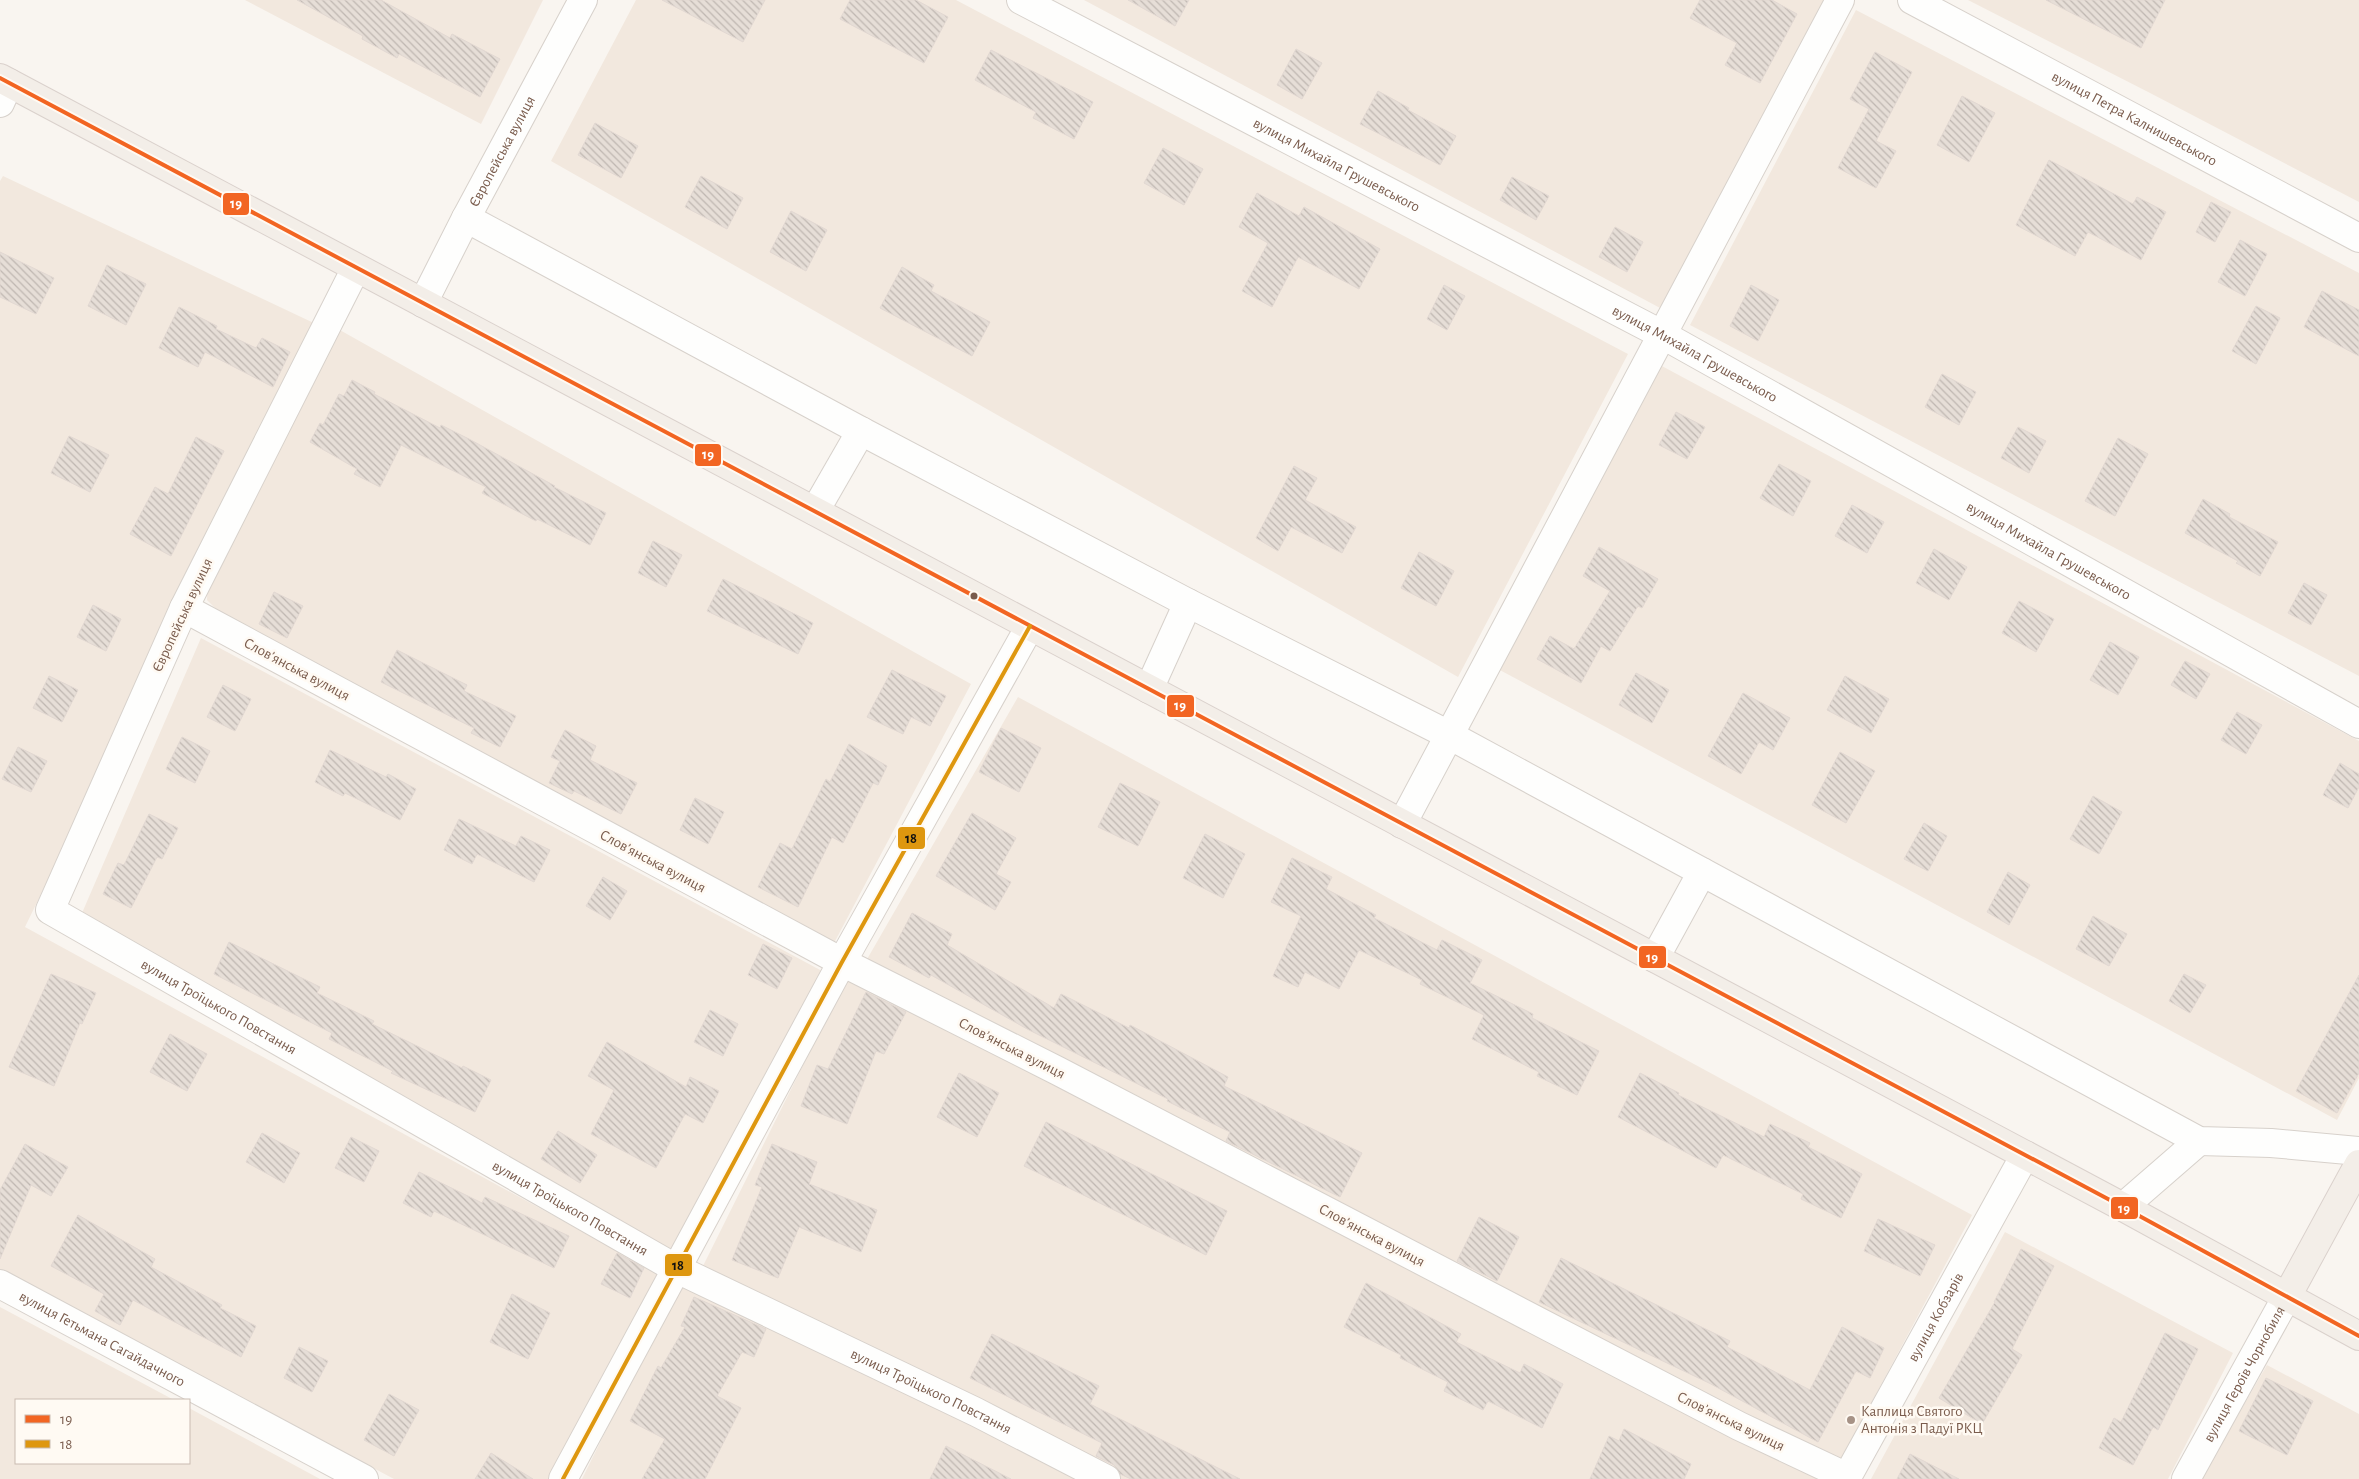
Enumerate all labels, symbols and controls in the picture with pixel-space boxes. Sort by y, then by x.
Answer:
street label: вулиця Петра Калнишевського [2049,69,2219,169]
street label: Європейська вулиця [466,93,538,210]
street label: вулиця Михайла Грушевського [1251,115,1422,215]
line badge: 19 [222,192,250,216]
text: 19 [230,197,242,211]
street label: вулиця Михайла Грушевського [1610,303,1780,405]
line badge: 19 [694,443,722,467]
text: 19 [702,448,714,462]
street label: вулиця Михайла Грушевського [1964,499,2133,603]
street label: Європейська вулиця [150,556,215,674]
unlabelled marker [969,591,979,601]
street label: Словʼянська вулиця [241,635,352,704]
line badge: 19 [1166,694,1195,718]
text: 19 [1174,699,1186,713]
line badge: 18 [897,826,926,850]
street label: Словʼянська вулиця [597,827,708,896]
text: 18 [905,832,917,846]
line badge: 19 [1638,945,1667,969]
text: 19 [1646,951,1658,965]
street label: вулиця Троїцького Повстання [138,957,299,1058]
street label: Словʼянська вулиця [956,1015,1067,1082]
street label: вулиця Троїцького Повстання [490,1158,650,1259]
line badge: 19 [2110,1196,2139,1220]
street label: Словʼянська вулиця [1316,1201,1427,1270]
text: 19 [2118,1202,2130,1216]
line badge: 18 [664,1253,693,1277]
text: 18 [672,1259,684,1273]
street label: вулиця Кобзарів [1905,1270,1966,1364]
street label: вулиця Гетьмана Сагайдачного [17,1289,187,1390]
street label: вулиця Героїв Чорнобиля [2201,1304,2288,1445]
street label: вулиця Троїцького Повстання [848,1346,1014,1437]
street label: Словʼянська вулиця [1675,1389,1787,1454]
legend [15,1399,190,1464]
place label: Каплиця Святого Антонія з Падуї РКЦ [1861,1404,1983,1436]
text: 19 [60,1412,72,1427]
marker: Каплиця Святого Антонія з Падуї РКЦ [1845,1414,1857,1426]
text: 18 [60,1437,72,1452]

